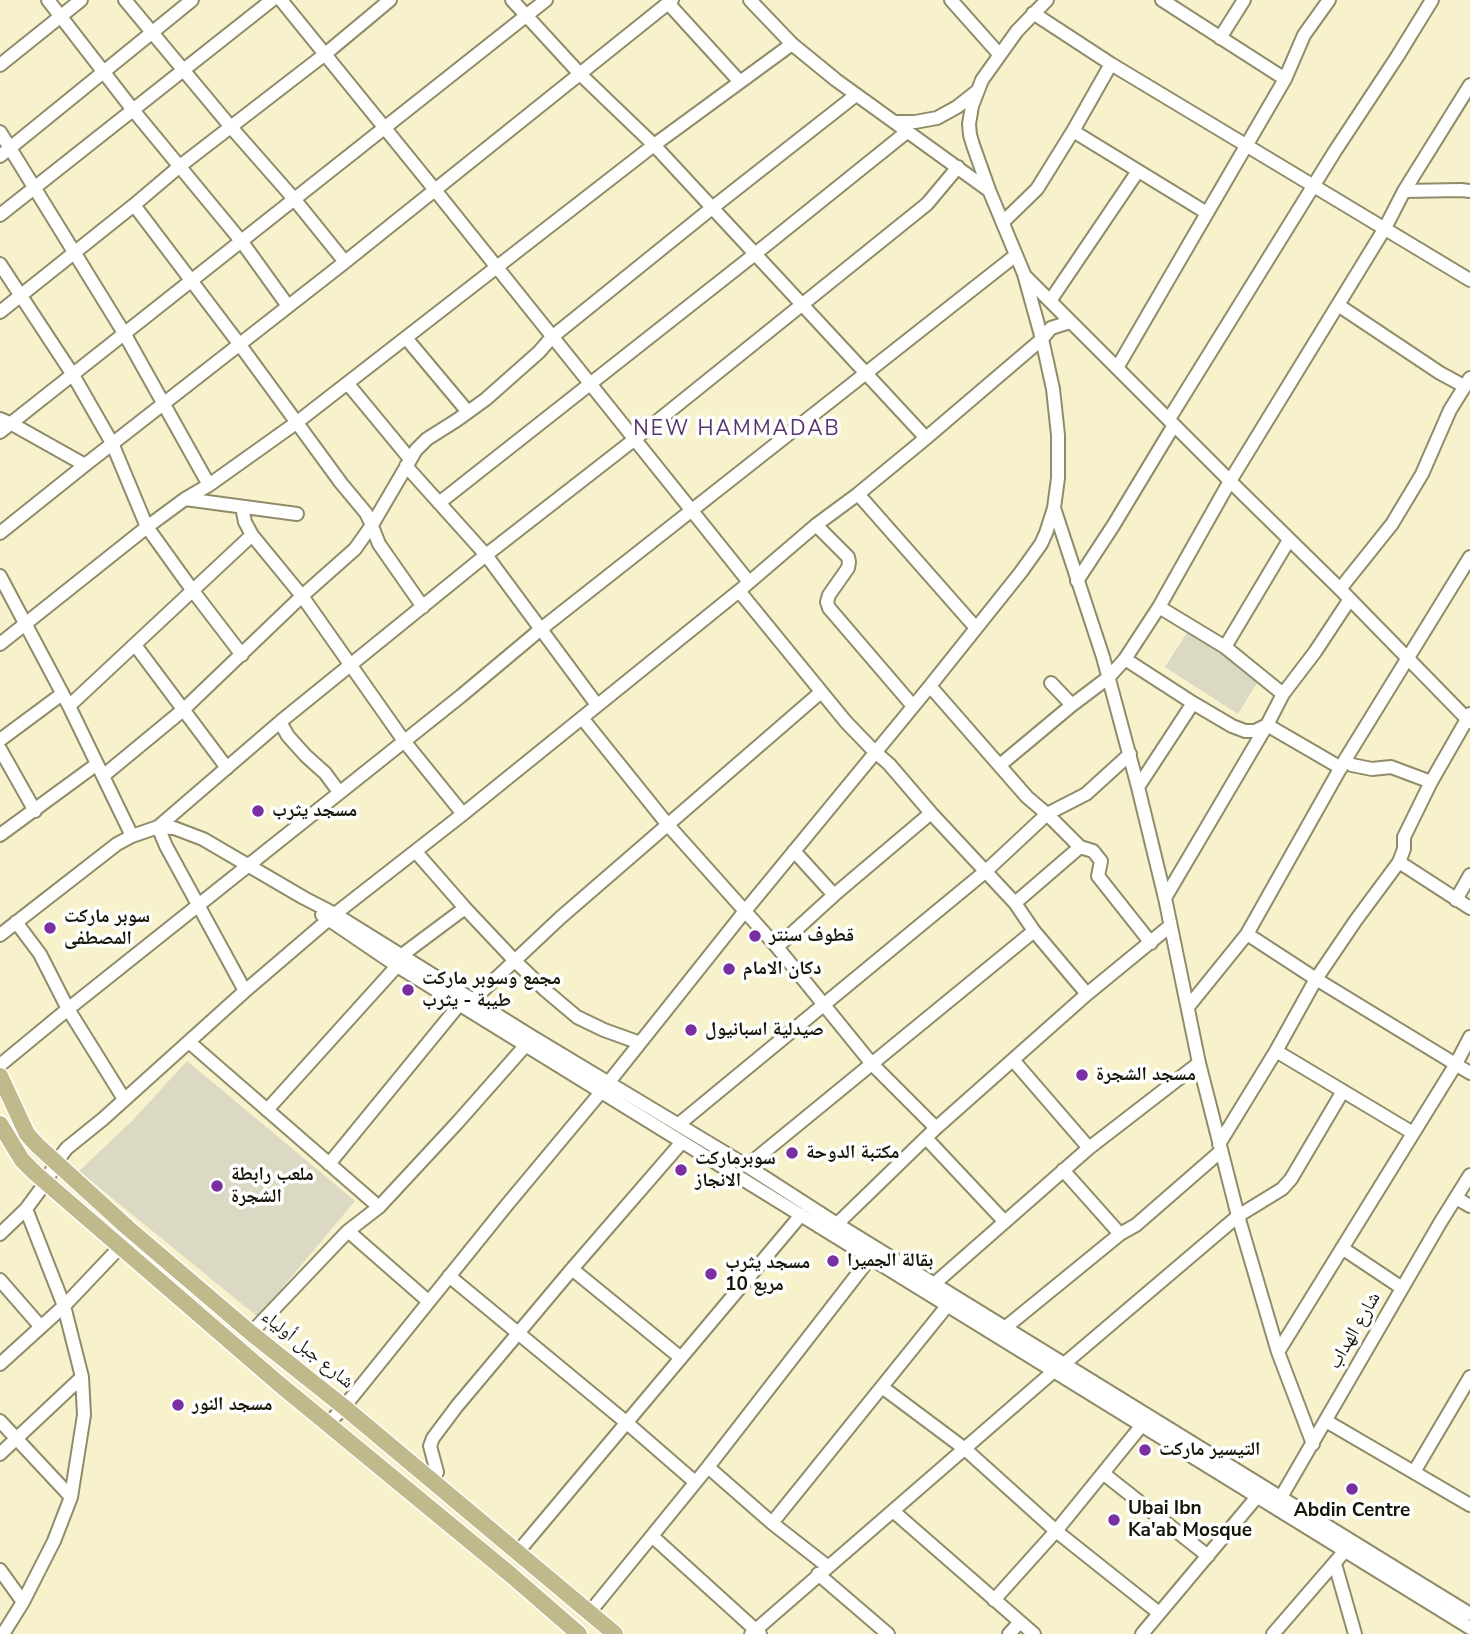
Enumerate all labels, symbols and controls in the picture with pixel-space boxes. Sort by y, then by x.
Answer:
district label: NEW HAMMADAB [635,417,839,443]
place label: مسجد يثرب [272,800,357,822]
marker: مسجد يثرب [250,803,266,819]
place label: سوبر ماركت المصطفى [64,906,150,950]
marker: سوبر ماركت المصطفى [42,920,58,936]
place label: قطوف سنتر [769,925,854,947]
marker: قطوف سنتر [747,928,763,944]
place label: دكان الامام [743,958,822,980]
marker: دكان الامام [721,961,737,977]
place label: مجمع وسوبر ماركت طيبة - يثرب [422,968,561,1012]
marker: مجمع وسوبر ماركت طيبة - يثرب [400,982,416,998]
place label: صيدلية اسبانيول [705,1019,824,1041]
marker: صيدلية اسبانيول [683,1022,699,1038]
place label: مسجد الشجرة [1096,1064,1196,1086]
marker: مسجد الشجرة [1074,1067,1090,1083]
place label: مكتبة الدوحة [806,1142,900,1164]
marker: مكتبة الدوحة [784,1145,800,1161]
place label: سوبرماركت الانجاز [695,1148,776,1192]
marker: سوبرماركت الانجاز [673,1162,689,1178]
place label: ملعب رابطة الشجرة [231,1164,314,1208]
marker: ملعب رابطة الشجرة [209,1178,225,1194]
place label: بقالة الجميرا [847,1250,933,1272]
place label: مسجد يثرب مربع 10 [725,1252,810,1296]
marker: بقالة الجميرا [825,1253,841,1269]
marker: مسجد يثرب مربع 10 [703,1266,719,1282]
street label: شارع الهداب [1324,1288,1386,1374]
street label: شارع جبل أولياء [256,1306,358,1394]
place label: مسجد النور [192,1394,273,1416]
marker: مسجد النور [170,1397,186,1413]
place label: التيسير ماركت [1159,1439,1260,1461]
marker: التيسير ماركت [1137,1442,1153,1458]
marker: Abdin Centre [1344,1481,1360,1497]
place label: Ubai Ibn Ka'ab Mosque [1128,1498,1252,1542]
place label: Abdin Centre [1294,1500,1410,1522]
marker: Ubai Ibn Ka'ab Mosque [1106,1512,1122,1528]

